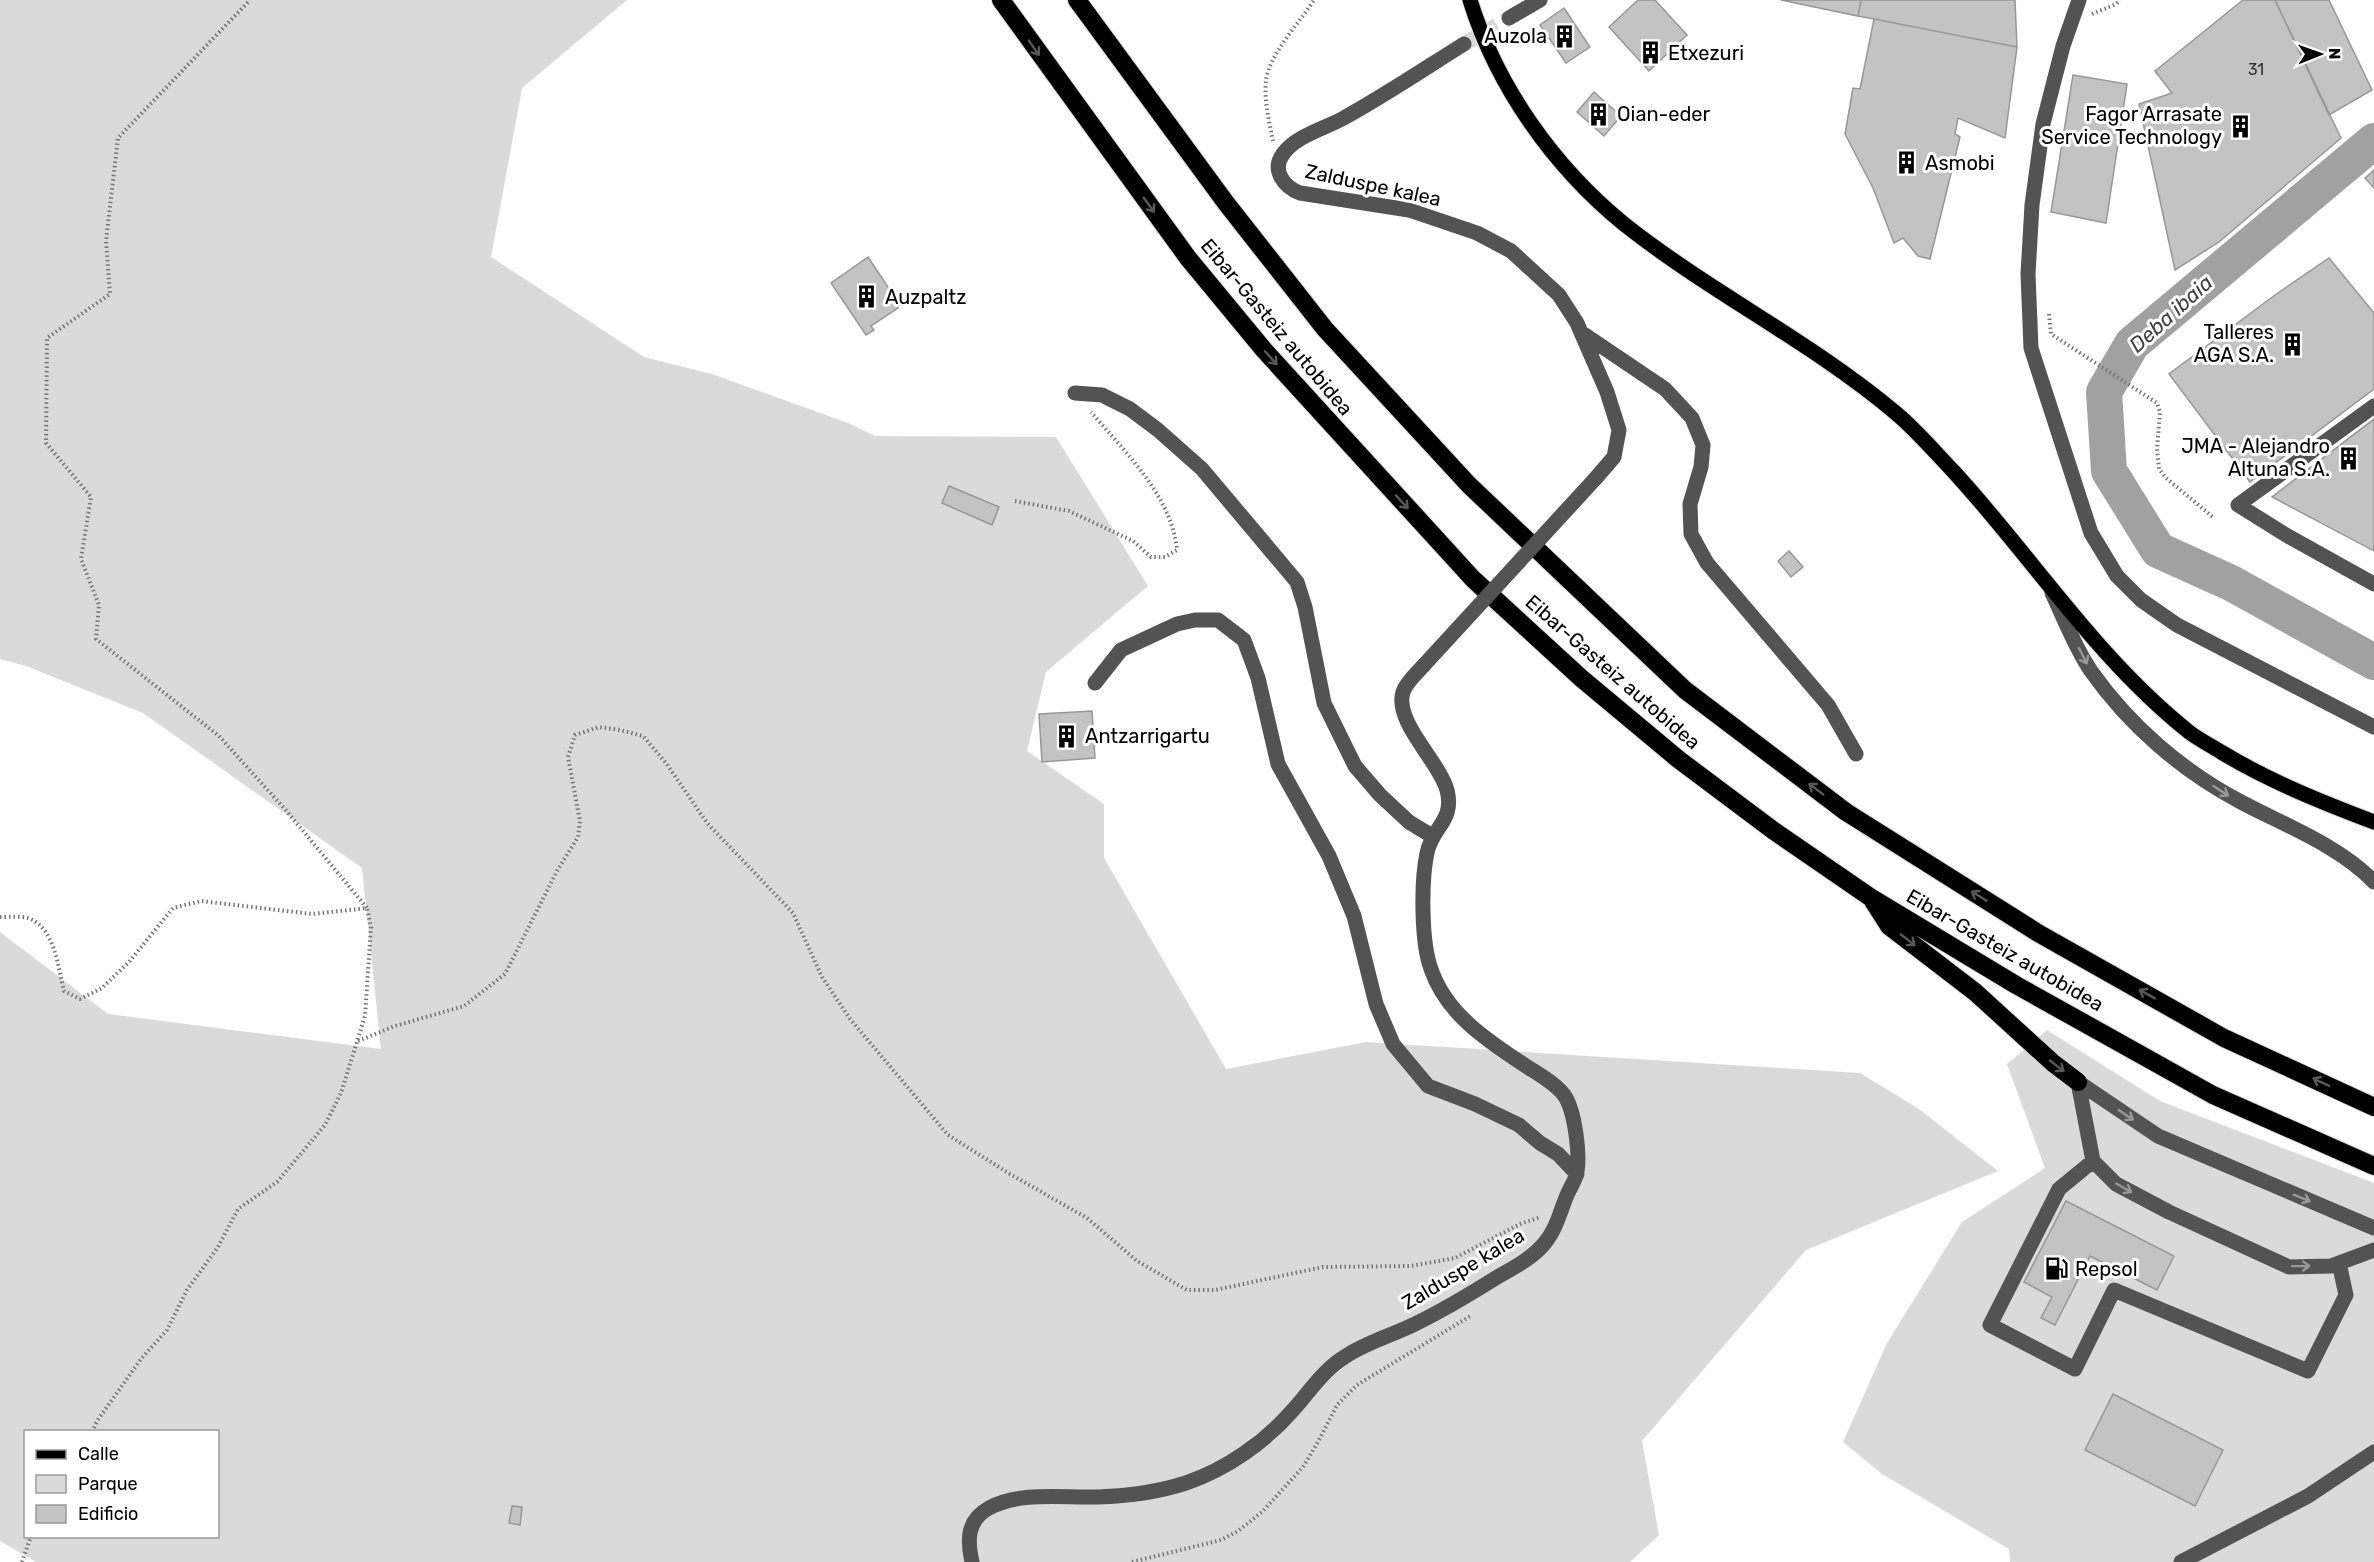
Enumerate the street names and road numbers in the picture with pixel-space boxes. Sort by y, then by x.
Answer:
street label: Zalduspe kalea [1303,159,1443,211]
street label: Eibar-Gasteiz autobidea [1196,234,1358,420]
street label: Eibar-Gasteiz autobidea [1521,590,1705,754]
street label: Eibar-Gasteiz autobidea [1902,884,2108,1016]
street label: Zalduspe kalea [1398,1223,1528,1315]

